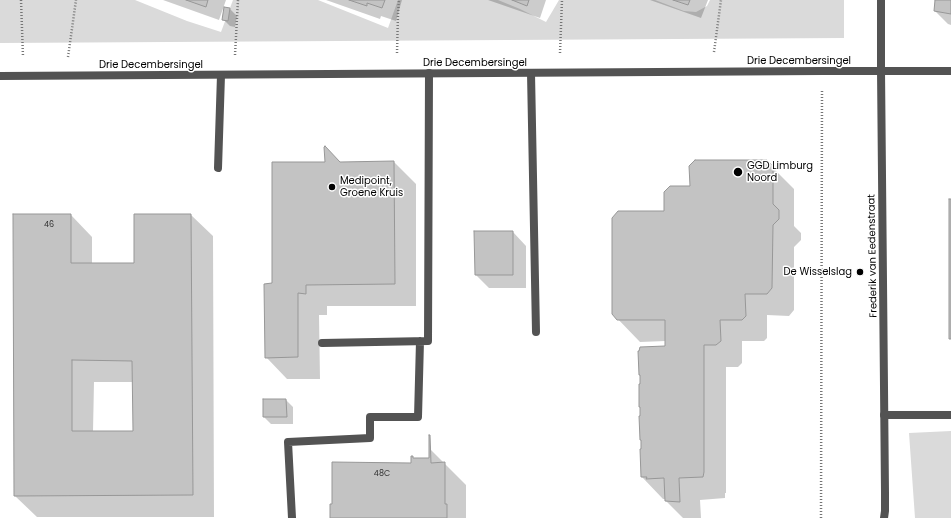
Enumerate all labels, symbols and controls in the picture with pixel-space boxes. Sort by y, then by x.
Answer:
street label: Drie Decembersingel [747,55,851,67]
street label: Drie Decembersingel [423,57,527,69]
street label: Drie Decembersingel [99,59,203,71]
place label: GGD Limburg Noord [747,160,813,184]
marker: GGD Limburg Noord [732,166,744,178]
place label: Medipoint, Groene Kruis [340,175,403,198]
marker: Medipoint, Groene Kruis [327,182,337,192]
street label: Frederik van Eedenstraat [866,194,880,318]
house number: 46 [44,220,54,230]
place label: De Wisselslag [784,266,852,278]
marker: De Wisselslag [855,267,865,277]
house number: 48C [374,469,390,479]

